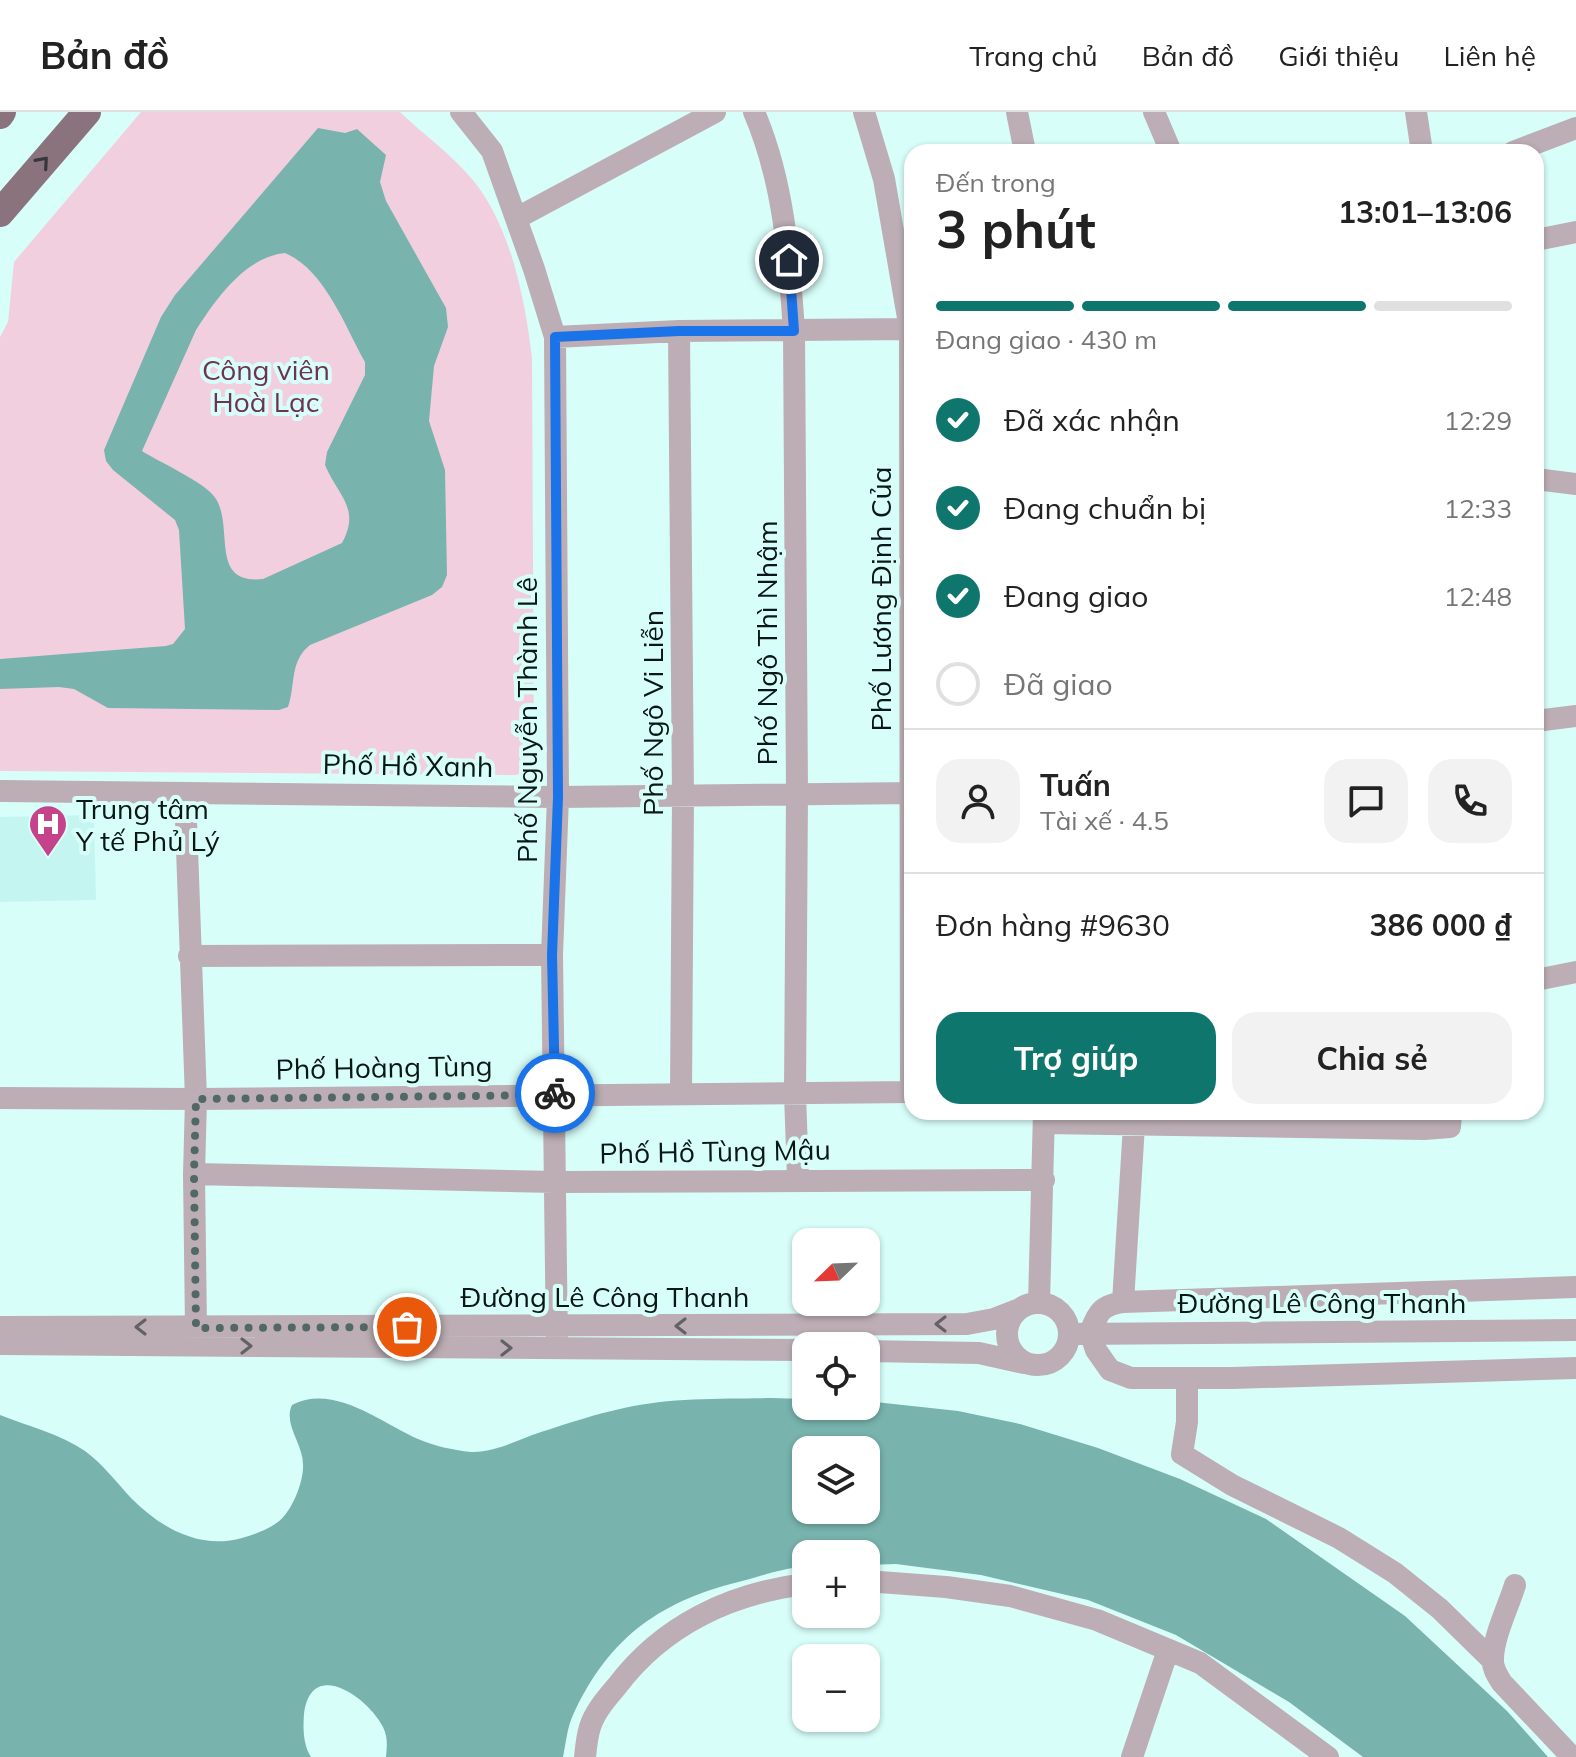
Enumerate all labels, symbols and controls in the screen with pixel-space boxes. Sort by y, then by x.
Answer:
text: Bản đồ [40,31,169,79]
text: Trang chủ [969,38,1098,73]
text: Bản đồ [1142,38,1234,73]
text: Giới thiệu [1278,38,1399,73]
text: Liên hệ [1443,38,1536,73]
one-way arrow [34,157,48,172]
text: Đến trong [936,166,1056,199]
text: 13:01–13:06 [1338,193,1512,231]
text: 3 phút [936,196,1096,261]
pin [755,226,823,294]
icon: home [767,238,811,282]
text: Đang giao · 430 m [936,323,1157,356]
park label: Công viên Hoà Lạc [202,352,330,419]
icon: check [936,398,980,442]
text: Đã xác nhận [1004,401,1180,439]
text: 12:29 [1444,404,1512,437]
street label: Phố Lương Định Của [863,466,898,732]
icon: check [936,486,980,530]
text: Đang chuẩn bị [1004,489,1206,527]
text: 12:33 [1444,492,1512,525]
street label: Phố Ngô Thì Nhậm [749,520,784,766]
icon: check [936,574,980,618]
street label: Phố Nguyễn Thành Lê [509,577,544,863]
text: Đang giao [1004,577,1148,615]
text: 12:48 [1444,580,1512,613]
street label: Phố Ngô Vi Liễn [635,610,670,816]
text: Đã giao [1004,665,1113,703]
street label: Phố Hồ Xanh [322,746,494,784]
button: person [936,759,1020,843]
button: chat [1324,759,1408,843]
button: phone [1428,759,1512,843]
text: Tuấn [1040,766,1111,804]
place label: Trung tâm Y tế Phủ Lý [75,791,220,858]
hospital icon: Trung tâm Y tế Phủ Lý [27,803,69,858]
text: Tài xế · 4.5 [1040,804,1169,837]
text: Đơn hàng #9630 [936,906,1170,944]
text: 386 000 ₫ [1370,906,1512,944]
button: Trợ giúp [936,1012,1216,1104]
button: Chia sẻ [1232,1012,1512,1104]
street label: Phố Hoàng Tùng [275,1048,493,1086]
courier [515,1053,595,1133]
icon: bike [533,1071,577,1115]
street label: Phố Hồ Tùng Mậu [599,1131,831,1171]
north arrow [792,1228,880,1316]
map controls [792,1228,880,1732]
street label: Đường Lê Công Thanh [460,1279,750,1314]
street label: Đường Lê Công Thanh [1177,1285,1467,1320]
pin [373,1293,441,1361]
icon: bag [385,1305,429,1349]
one-way arrow [934,1315,947,1333]
one-way arrow [674,1317,687,1335]
one-way arrow [134,1318,147,1336]
button: locate [792,1332,880,1420]
one-way arrow [240,1337,253,1355]
one-way arrow [500,1339,513,1357]
button: layers [792,1436,880,1524]
button: + [792,1540,880,1628]
button: − [792,1644,880,1732]

